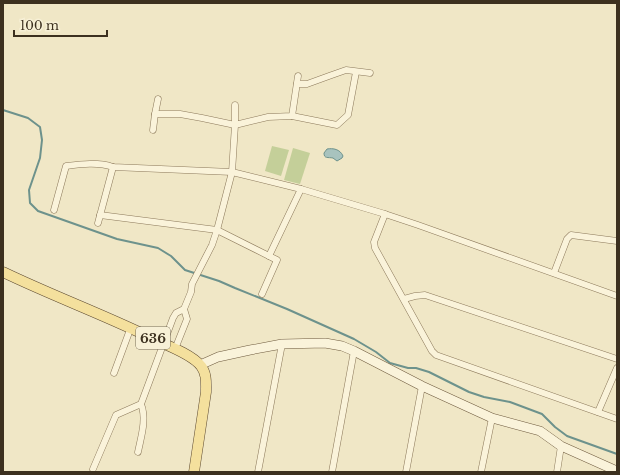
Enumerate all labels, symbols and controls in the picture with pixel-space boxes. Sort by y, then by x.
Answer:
scale bar [14,12,107,38]
text: 100 m [20,18,59,33]
road number: 636 [136,327,170,349]

